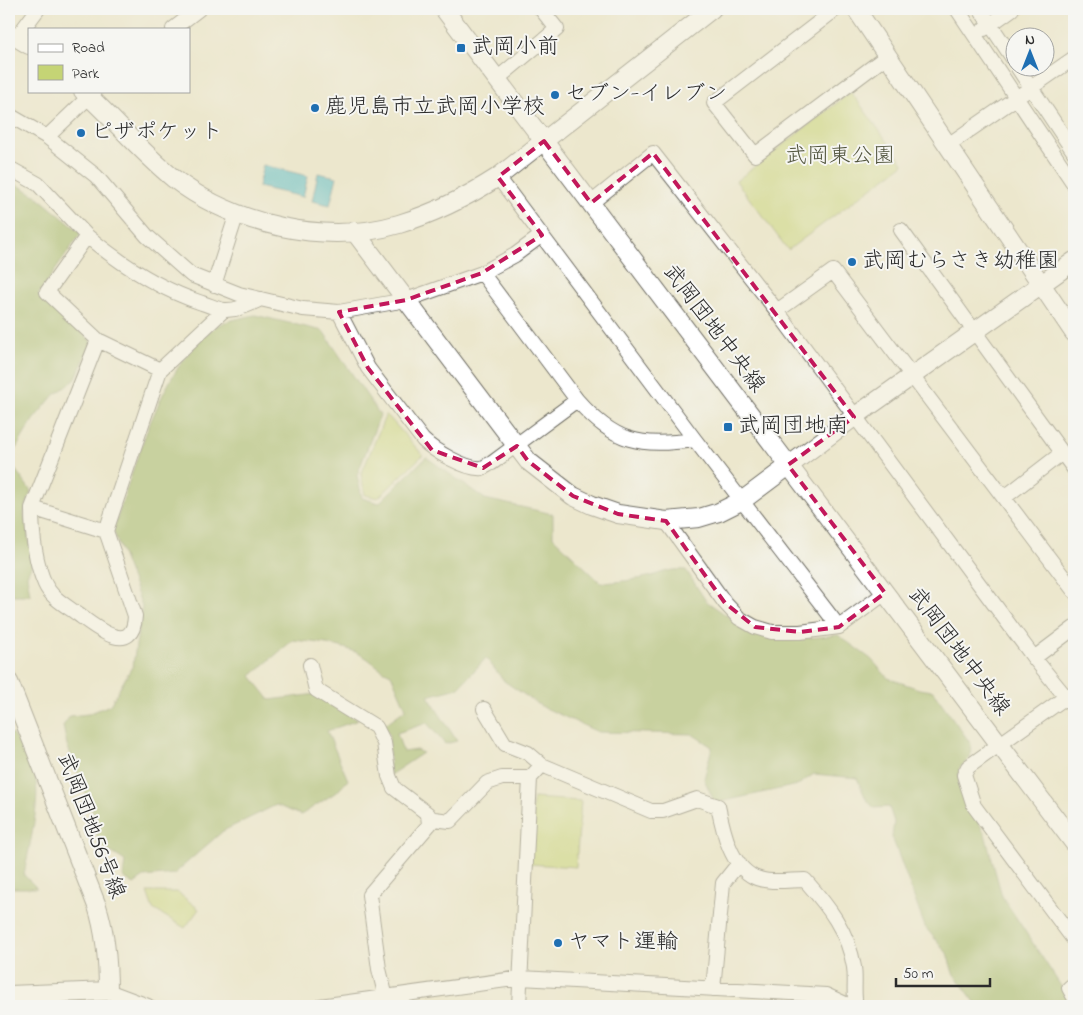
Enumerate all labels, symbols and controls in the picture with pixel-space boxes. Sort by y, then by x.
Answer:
legend [28,28,190,92]
north arrow [1006,28,1056,78]
text: N [1025,30,1035,51]
place label: 武岡小前 [471,32,559,64]
text: Road [72,37,105,59]
marker: 武岡小前 [455,42,467,54]
text: Park [72,63,100,85]
place label: セブン-イレブン [565,79,727,111]
marker: セブン-イレブン [549,89,561,101]
place label: 鹿児島市立武岡小学校 [325,92,545,124]
marker: 鹿児島市立武岡小学校 [309,102,321,114]
place label: ピザポケット [91,117,223,149]
marker: ピザポケット [75,127,87,139]
park label: 武岡東公園 [785,141,895,173]
place label: 武岡むらさき幼稚園 [862,246,1059,278]
marker: 武岡むらさき幼稚園 [846,256,858,268]
street label: 武岡団地中央線 [654,258,772,400]
place label: 武岡団地南 [738,411,848,443]
marker: 武岡団地南 [722,421,734,433]
street label: 武岡団地中央線 [899,581,1017,723]
street label: 武岡団地56号線 [47,748,133,904]
place label: ヤマト運輸 [568,927,678,959]
marker: ヤマト運輸 [552,937,564,949]
scale bar [896,955,989,987]
text: 50 m [903,963,934,985]

